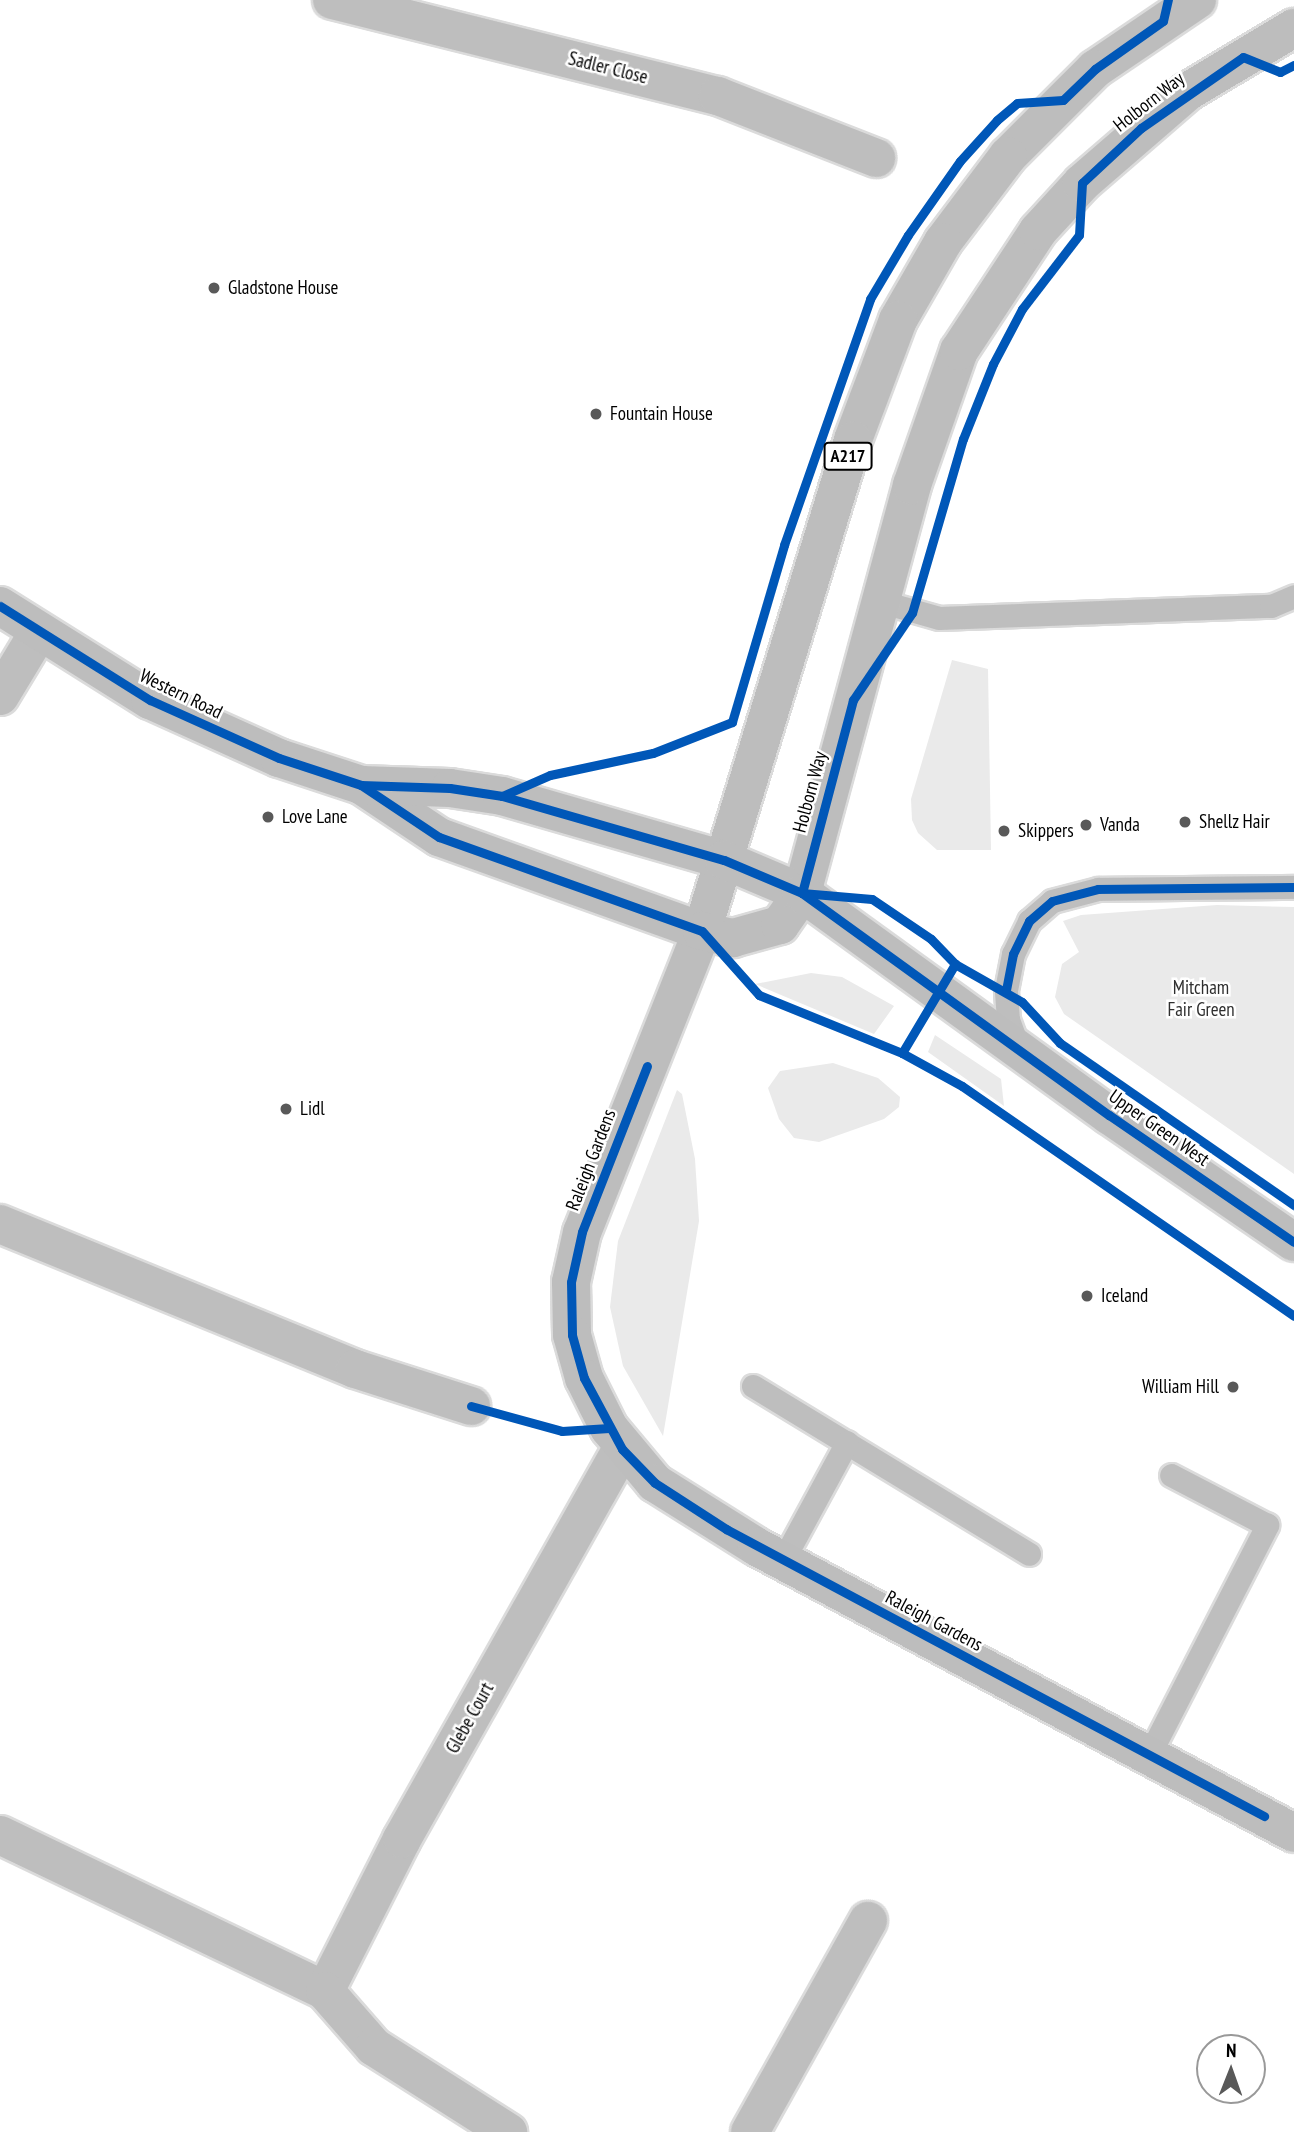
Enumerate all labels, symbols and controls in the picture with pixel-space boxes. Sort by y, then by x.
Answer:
street label: Sadler Close [566,47,650,89]
street label: Holborn Way [1109,67,1189,137]
place label: Gladstone House [228,277,338,299]
marker: Gladstone House [206,280,222,296]
place label: Fountain House [610,403,713,425]
marker: Fountain House [588,406,604,422]
road number: A217 [824,442,872,470]
street label: Western Road [136,664,226,724]
street label: Holborn Way [788,749,832,835]
place label: Love Lane [282,806,348,828]
marker: Love Lane [260,809,276,825]
place label: Shellz Hair [1199,811,1270,833]
place label: Vanda [1100,814,1140,836]
marker: Shellz Hair [1177,814,1193,830]
marker: Vanda [1078,817,1094,833]
place label: Skippers [1018,820,1074,842]
marker: Skippers [996,823,1012,839]
park label: Mitcham Fair Green [1167,977,1235,1021]
street label: Upper Green West [1104,1085,1214,1171]
place label: Lidl [300,1098,325,1120]
marker: Lidl [278,1101,294,1117]
street label: Raleigh Gardens [561,1106,621,1214]
place label: Iceland [1101,1285,1148,1307]
marker: Iceland [1079,1288,1095,1304]
place label: William Hill [1142,1376,1219,1398]
marker: William Hill [1225,1379,1241,1395]
street label: Raleigh Gardens [882,1586,986,1656]
street label: Glebe Court [441,1679,499,1757]
north arrow [1196,2034,1266,2104]
text: N [1226,2038,1237,2062]

